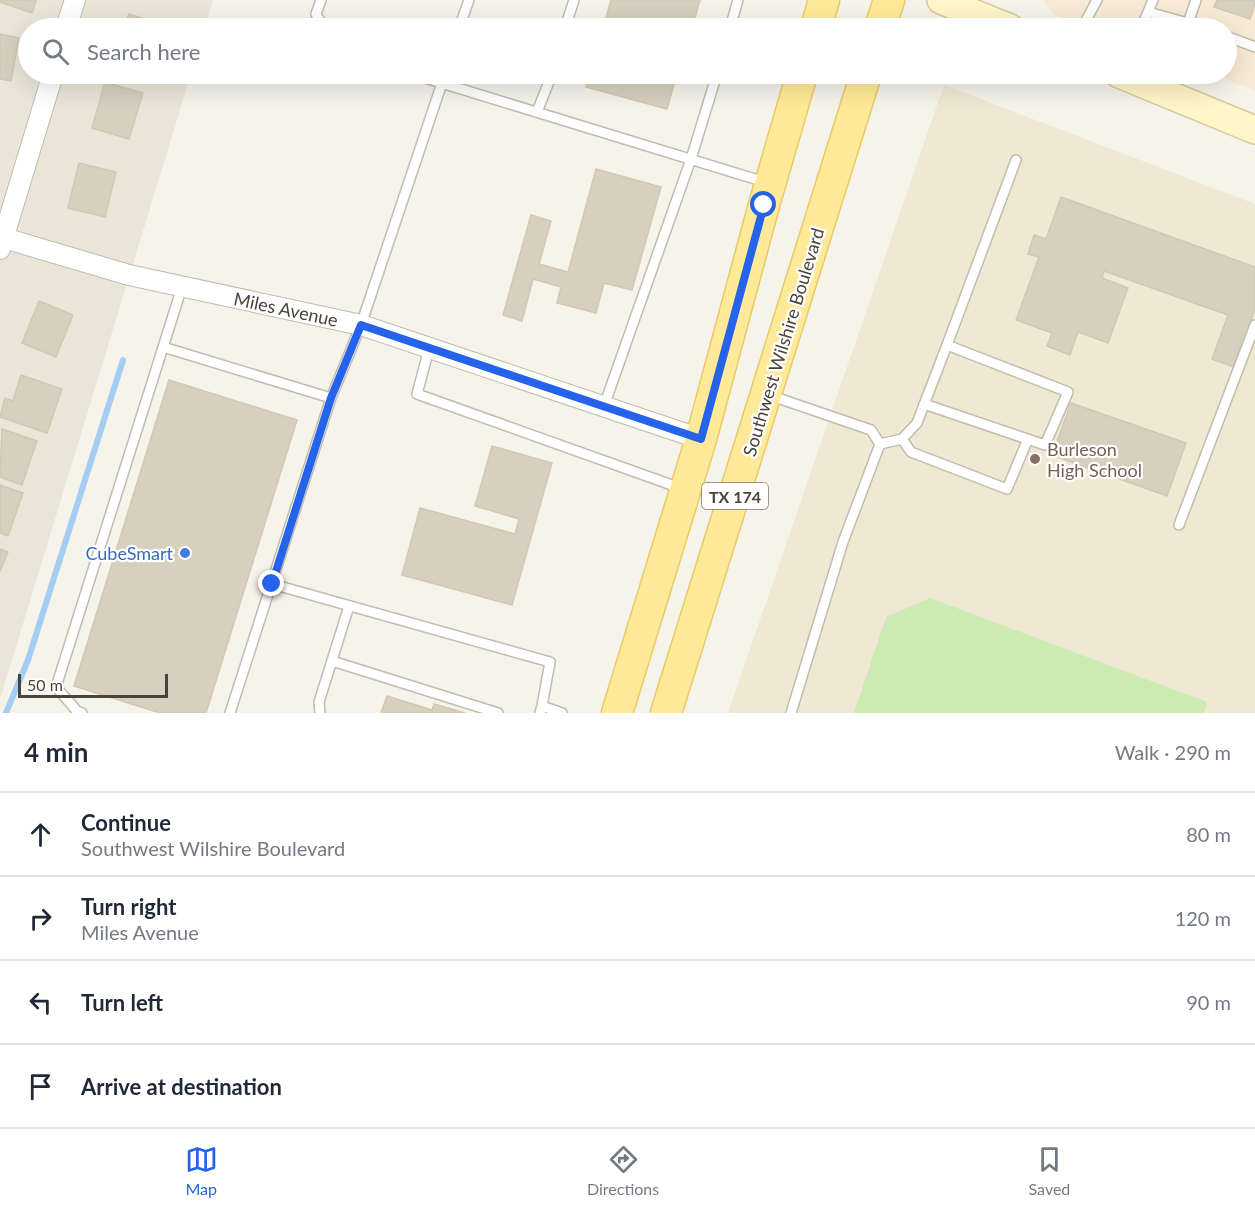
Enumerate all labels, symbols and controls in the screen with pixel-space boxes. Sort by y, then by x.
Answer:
search box [18,18,1237,84]
icon: search [39,35,72,68]
text: Search here [87,38,200,65]
route start [750,191,776,217]
street label: Southwest Wilshire Boulevard [738,225,828,459]
street label: Miles Avenue [232,287,340,331]
place label: Burleson High School [1047,438,1142,481]
marker: Burleson High School [1028,452,1042,466]
road number: TX 174 [702,483,768,509]
place label: CubeSmart [85,542,174,564]
marker: CubeSmart [178,546,192,560]
route end [258,570,284,596]
scale bar [18,671,168,698]
text: 50 m [27,675,63,694]
text: 4 min [24,736,88,768]
text: Walk · 290 m [1115,740,1231,764]
text: Continue [81,809,171,836]
icon: ahead [24,818,57,851]
text: 80 m [1186,822,1231,846]
text: Southwest Wilshire Boulevard [81,836,345,860]
text: Turn right [81,893,176,920]
icon: right [24,902,57,935]
text: 120 m [1175,906,1231,930]
text: Miles Avenue [81,920,199,944]
icon: left [24,986,57,1019]
text: Turn left [81,989,163,1016]
text: 90 m [1186,990,1231,1014]
icon: arrive [24,1070,57,1103]
text: Arrive at destination [81,1073,282,1100]
tab: Map [185,1143,218,1198]
tab: Directions [587,1143,659,1198]
tab: Saved [1029,1143,1070,1198]

